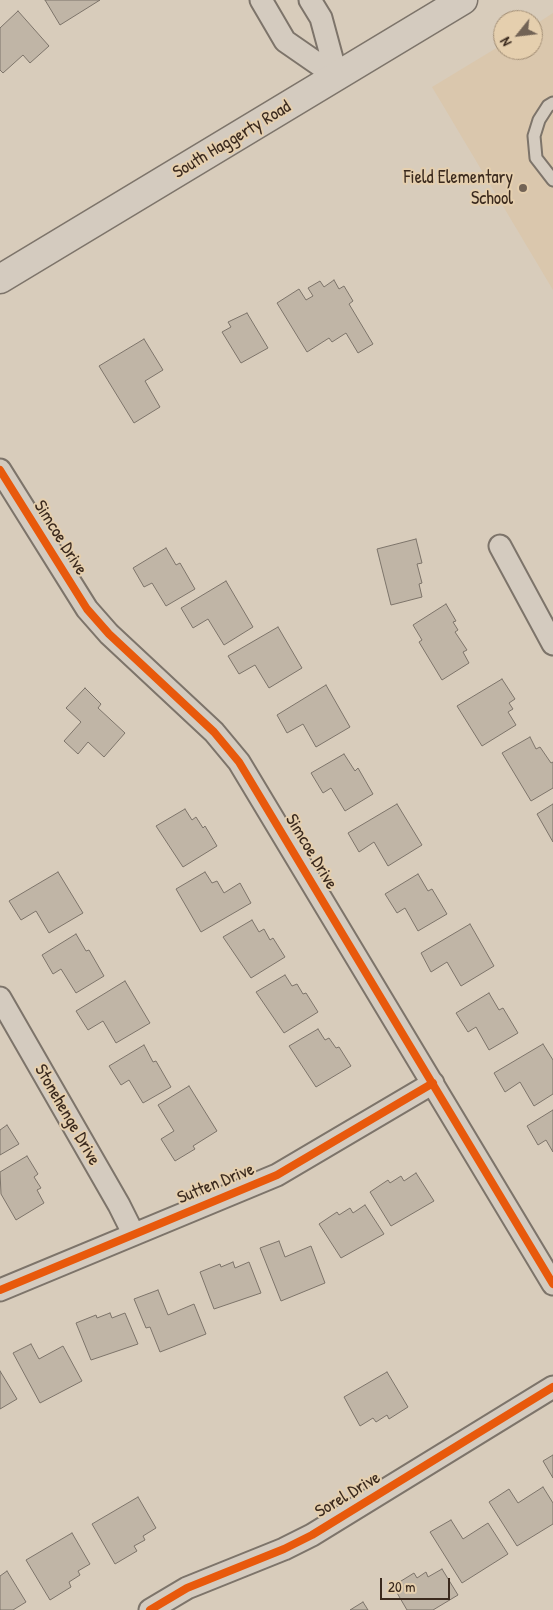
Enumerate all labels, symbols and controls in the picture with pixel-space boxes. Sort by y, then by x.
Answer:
north arrow [493,10,543,60]
text: N [495,34,515,50]
street label: South Haggerty Road [169,96,295,184]
place label: Field Elementary School [404,167,513,210]
marker: Field Elementary School [517,182,529,194]
street label: Simcoe Drive [29,497,91,579]
street label: Simcoe Drive [280,810,342,894]
street label: Stonehenge Drive [29,1061,105,1169]
street label: Sutten Drive [174,1159,258,1209]
street label: Sorel Drive [311,1467,385,1523]
scale bar [383,1568,453,1600]
text: 20 m [388,1576,415,1597]

